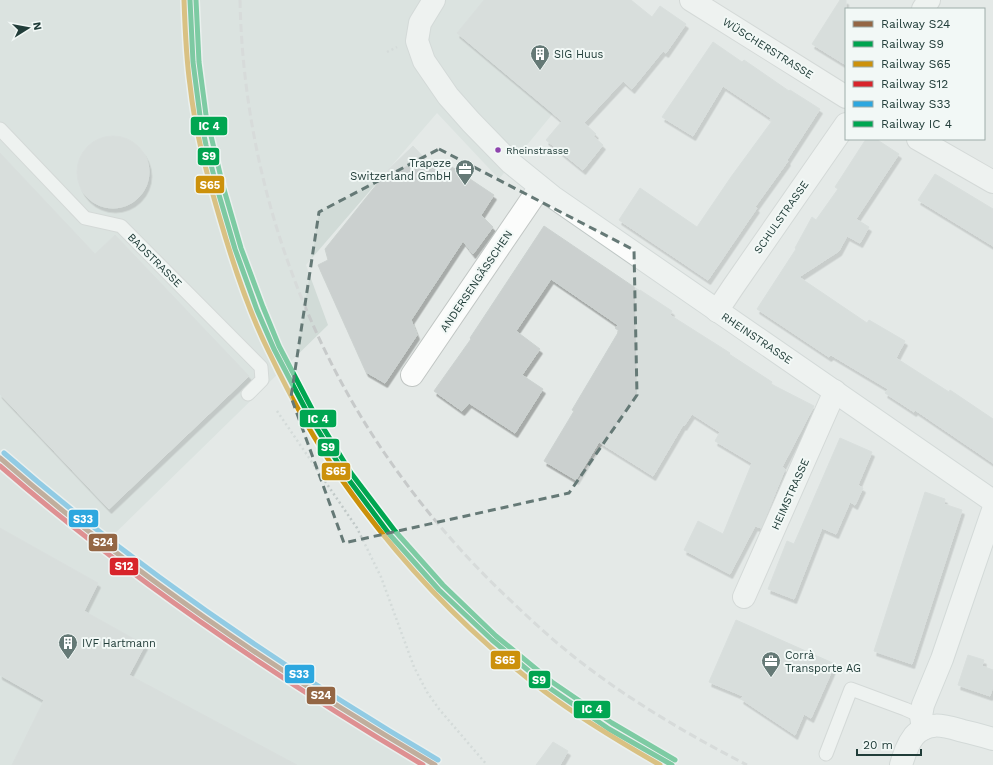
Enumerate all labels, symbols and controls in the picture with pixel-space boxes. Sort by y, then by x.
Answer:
north arrow [8,8,48,48]
legend [845,8,985,140]
street label: WÜSCHERSTRASSE [720,14,816,82]
text: Railway S24 [881,17,950,31]
text: N [30,21,44,31]
text: Railway S9 [881,37,944,51]
building icon: SIG Huus [529,43,551,71]
place label: SIG Huus [554,48,604,61]
text: Railway S65 [881,57,951,71]
text: Railway S12 [881,77,948,91]
text: Railway S33 [881,97,950,111]
line badge: IC 4 [190,116,228,136]
text: Railway IC 4 [881,117,952,131]
text: IC 4 [198,120,220,133]
marker: Rheinstrasse [493,145,503,155]
place label: Rheinstrasse [506,145,569,156]
line badge: S9 [197,147,220,166]
text: S9 [202,150,216,163]
place label: Trapeze Switzerland GmbH [350,157,451,183]
office icon: Trapeze Switzerland GmbH [454,158,476,186]
line badge: S65 [195,175,225,194]
street label: SCHULSTRASSE [751,178,811,256]
text: S65 [200,179,220,192]
street label: ANDERSENGÄSSCHEN [437,227,515,335]
street label: BADSTRASSE [125,231,184,290]
street label: RHEINSTRASSE [719,310,795,367]
line badge: IC 4 [299,409,337,428]
text: IC 4 [307,413,329,426]
line badge: S9 [317,438,340,457]
text: S9 [321,441,335,454]
street label: HEIMSTRASSE [769,457,812,532]
line badge: S65 [321,462,351,481]
text: S65 [326,465,346,478]
line badge: S33 [68,509,99,528]
text: S33 [73,513,94,526]
line badge: S24 [88,533,118,552]
text: S24 [93,536,113,549]
line badge: S12 [109,557,139,576]
text: S12 [115,560,134,573]
building icon: IVF Hartmann [57,632,79,660]
place label: IVF Hartmann [82,637,156,650]
place label: Corrà Transporte AG [785,649,861,675]
line badge: S65 [490,650,521,670]
office icon: Corrà Transporte AG [760,650,782,678]
text: S65 [495,654,515,667]
line badge: S33 [284,664,315,684]
text: S33 [289,668,310,681]
line badge: S9 [528,670,551,689]
text: S9 [532,674,546,687]
line badge: S24 [306,686,336,705]
text: S24 [311,689,331,702]
line badge: IC 4 [573,700,611,719]
text: IC 4 [581,703,603,716]
scale bar [857,731,921,757]
text: 20 m [863,738,893,752]

